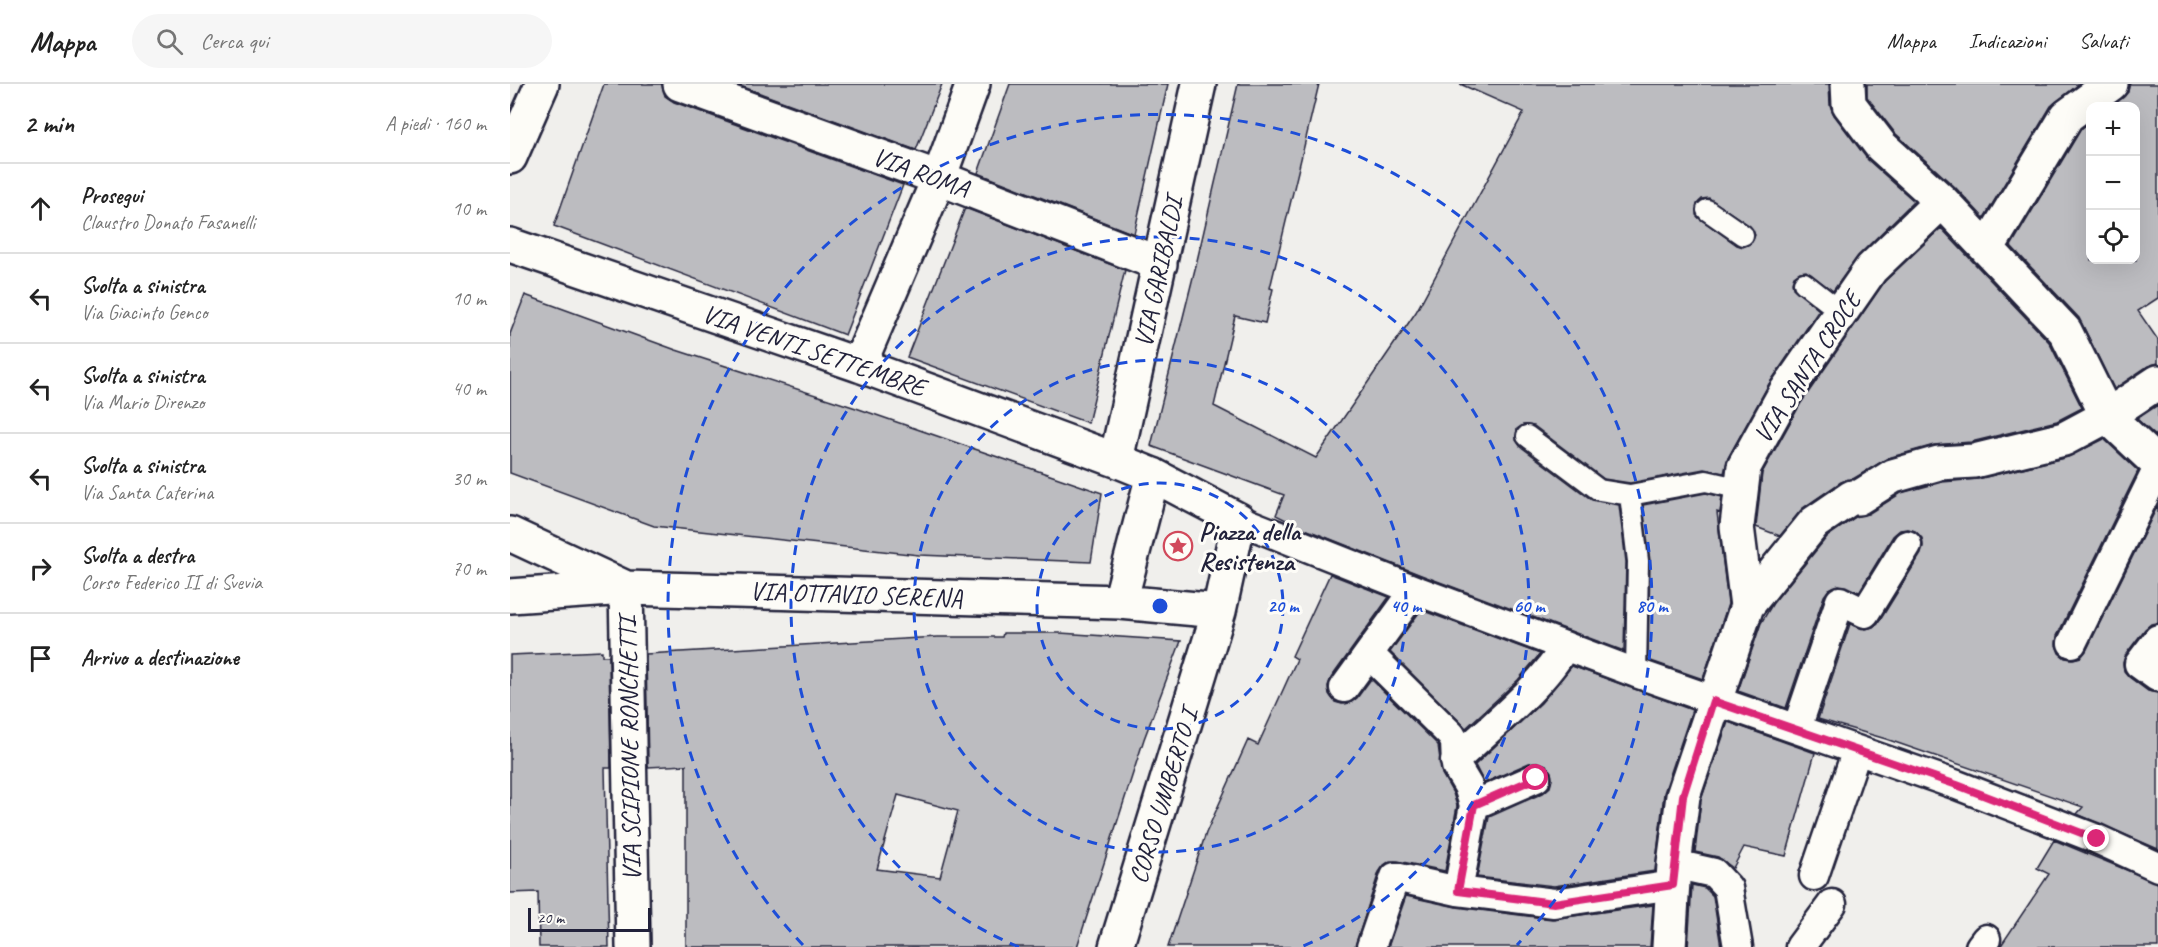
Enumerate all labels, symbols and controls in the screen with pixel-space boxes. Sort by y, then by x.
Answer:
search box [132,14,552,68]
text: Mappa [30,24,96,59]
icon: search [153,25,186,58]
text: Cerca qui [201,27,268,55]
text: Mappa [1887,28,1936,54]
text: Indicazioni [1969,28,2046,54]
text: Salvati [2079,28,2128,54]
map controls [2086,102,2140,264]
button: + [2086,102,2140,156]
text: 2 min [24,107,74,140]
text: A piedi · 160 m [385,111,486,136]
street label: VIA ROMA [868,140,975,206]
button: − [2086,156,2140,210]
text: Prosegui [81,182,143,210]
street label: VIA GARIBALDI [1126,189,1192,350]
icon: ahead [24,192,57,225]
text: 10 m [452,196,486,221]
text: Claustro Donato Fasanelli [81,210,255,235]
button: locate [2086,210,2140,264]
text: Svolta a sinistra [81,272,205,300]
icon: left [24,282,57,315]
street label: VIA SANTA CROCE [1746,282,1871,449]
text: 10 m [452,286,486,311]
street label: VIA VENTI SETTEMBRE [698,297,933,405]
text: Via Giacinto Genco [81,300,208,325]
text: Svolta a sinistra [81,362,205,390]
icon: left [24,372,57,405]
text: 40 m [452,376,486,401]
text: Via Mario Direnzo [81,390,204,415]
text: Svolta a sinistra [81,452,205,480]
icon: left [24,462,57,495]
text: 30 m [452,466,486,491]
text: Via Santa Caterina [81,480,213,505]
place label: Piazza della Resistenza [1199,515,1302,578]
place icon: Piazza della Resistenza [1162,530,1194,562]
text: Svolta a destra [81,542,194,570]
icon: right [24,552,57,585]
text: 70 m [452,556,486,581]
text: Corso Federico II di Svevia [81,570,262,595]
street label: VIA OTTAVIO SERENA [749,574,964,615]
text: 20 m [1268,595,1300,617]
text: 40 m [1391,595,1423,617]
text: 60 m [1513,595,1546,617]
text: 80 m [1637,595,1669,617]
centre of rings [1150,596,1170,616]
street label: VIA SCIPIONE RONCHETTI [611,611,648,881]
icon: arrive [24,642,57,675]
text: Arrivo a destinazione [81,644,239,672]
street label: CORSO UMBERTO I [1121,700,1207,887]
route start [1522,764,1548,790]
route end [2083,825,2109,851]
scale bar [528,905,651,932]
text: 20 m [537,908,564,928]

